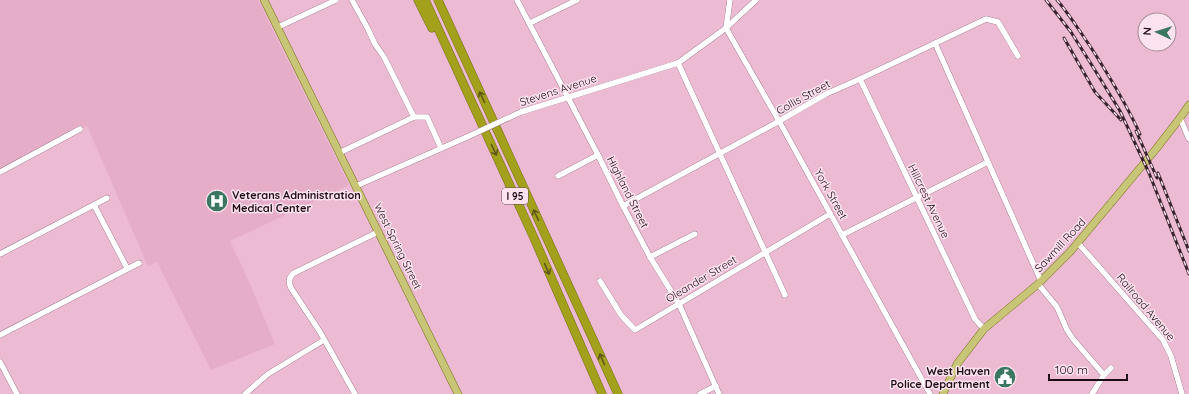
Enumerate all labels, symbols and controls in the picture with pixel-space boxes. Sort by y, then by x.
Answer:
north arrow [1137,12,1177,52]
text: N [1140,27,1154,36]
street label: Stevens Avenue [518,71,598,109]
street label: Collis Street [774,76,833,118]
one-way arrow [478,91,485,103]
one-way arrow [491,144,498,156]
street label: Highland Street [604,154,652,230]
street label: Hillcrest Avenue [905,162,953,240]
street label: York Street [811,166,851,222]
hospital icon: Veterans Administration Medical Center [204,188,230,214]
place label: Veterans Administration Medical Center [232,188,361,215]
road number: I 95 [502,188,528,204]
street label: West Spring Street [371,201,425,292]
one-way arrow [532,209,539,221]
street label: Sawmill Road [1031,215,1089,275]
street label: Oleander Street [663,252,739,306]
one-way arrow [544,262,551,274]
street label: Railroad Avenue [1114,270,1178,344]
one-way arrow [598,353,605,365]
scale bar [1049,356,1127,382]
text: 100 m [1055,362,1088,377]
place label: West Haven Police Department [891,364,990,391]
public building icon: West Haven Police Department [992,364,1018,390]

